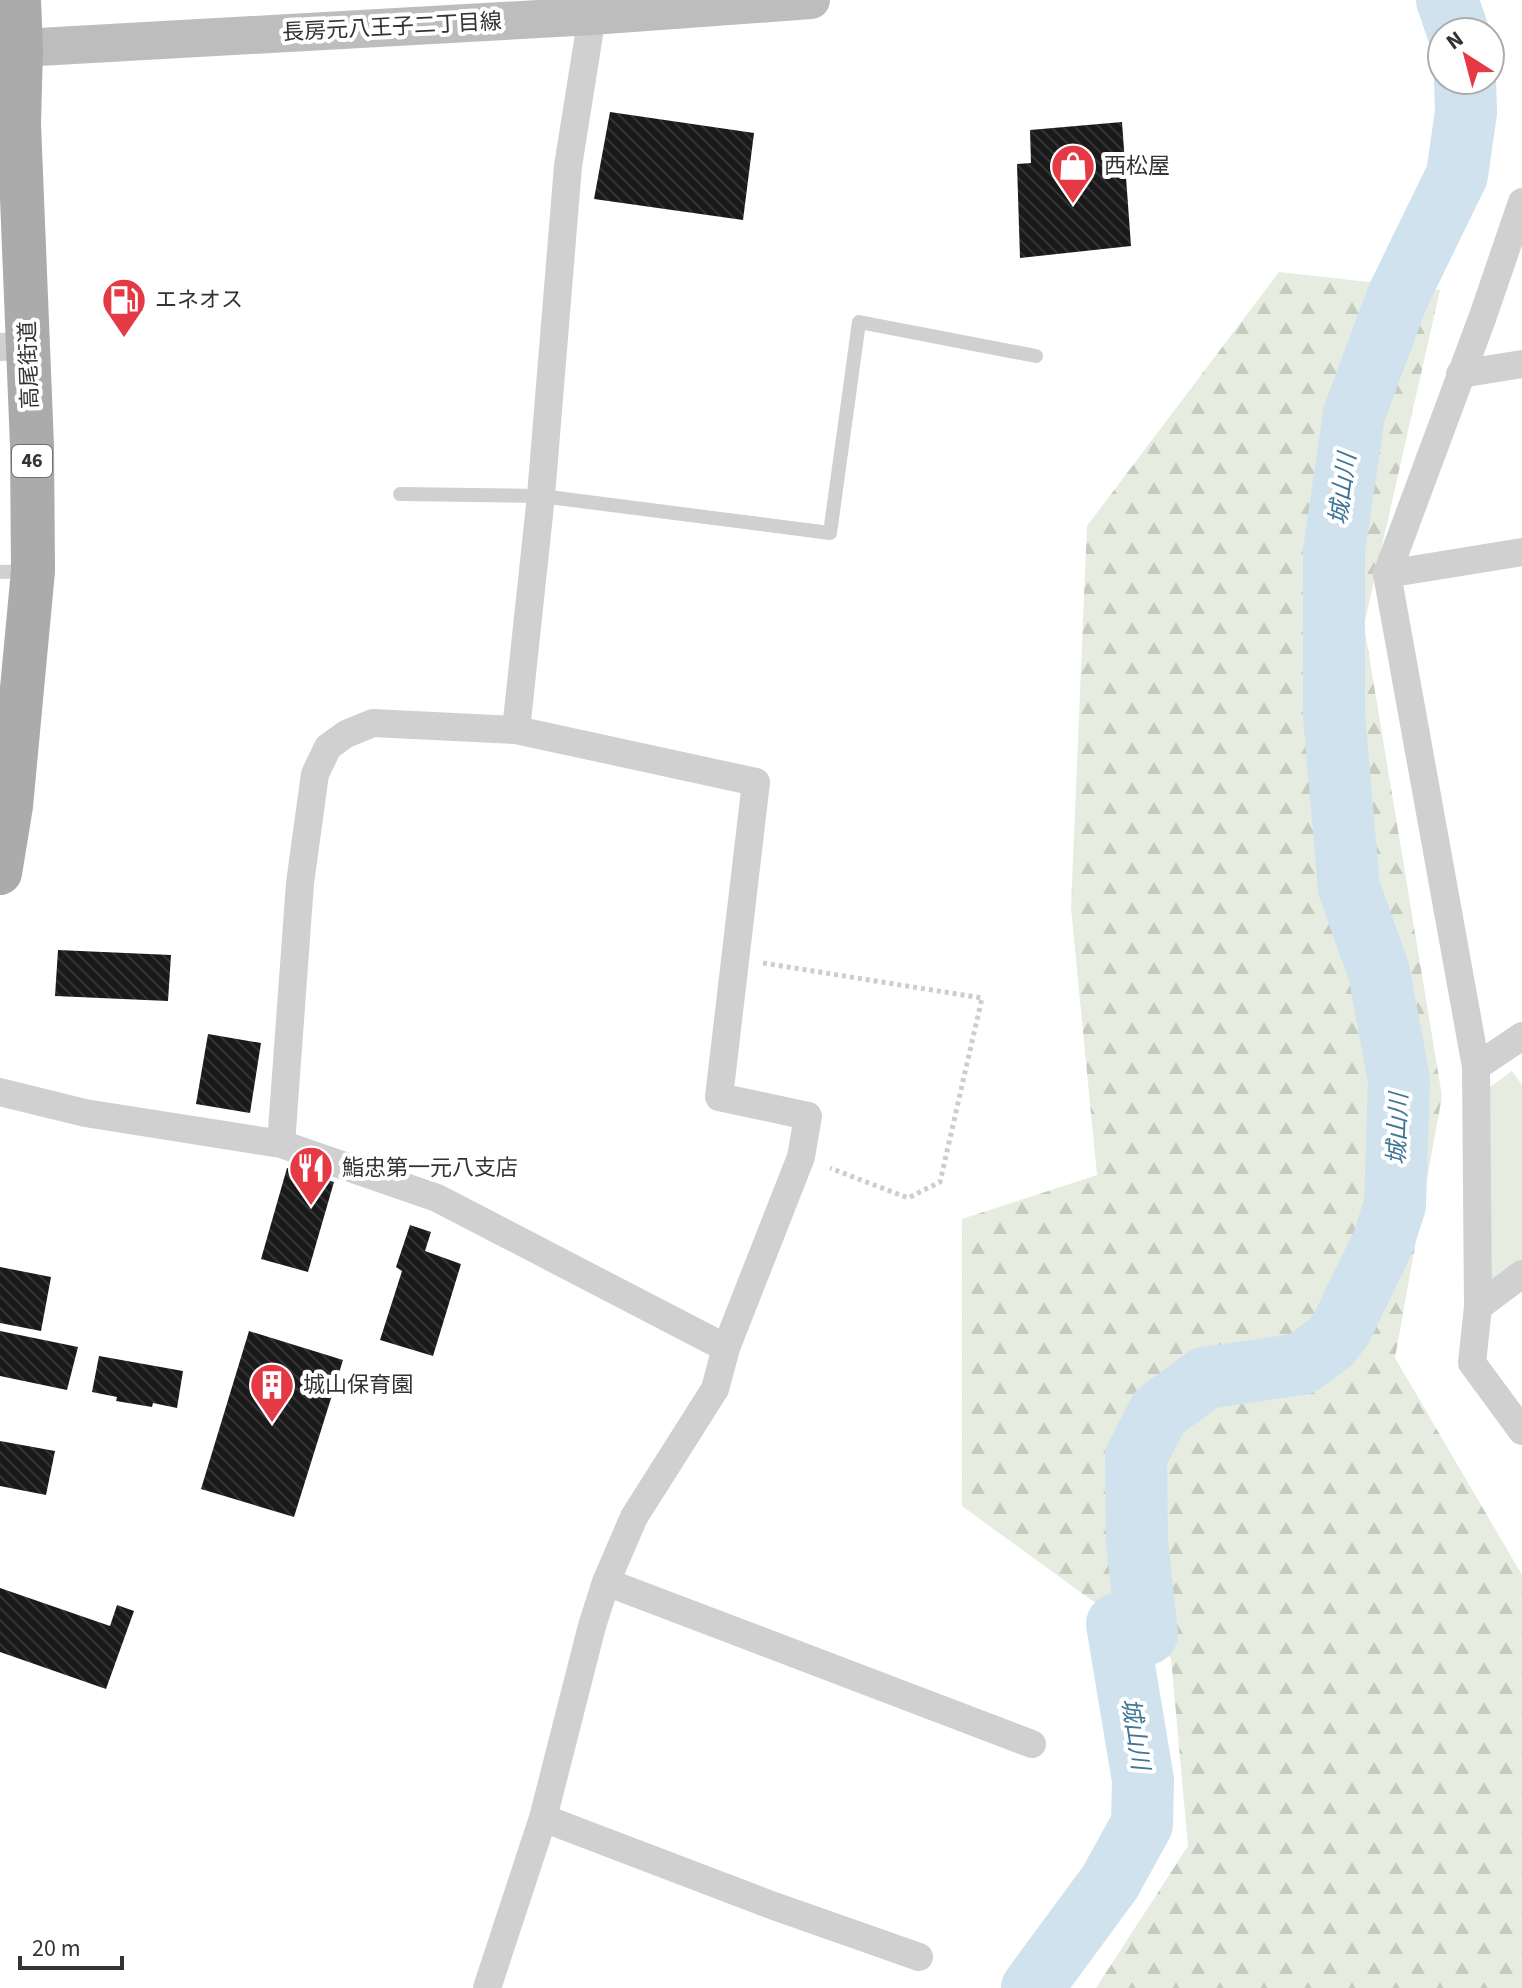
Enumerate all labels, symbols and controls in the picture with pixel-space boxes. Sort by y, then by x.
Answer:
street label: 長房元八王子二丁目線 [281,5,503,49]
north arrow [1426,16,1506,96]
text: N [1440,23,1470,58]
shop icon: 西松屋 [1049,142,1097,205]
place label: 西松屋 [1104,150,1170,182]
fuel station icon: エネオス [100,276,148,339]
place label: エネオス [155,284,243,316]
street label: 高尾街道 [11,320,47,410]
road number: 46 [12,445,52,477]
water label: 城山川 [1321,448,1366,527]
water label: 城山川 [1379,1089,1417,1166]
restaurant icon: 鮨忠第一元八支店 [287,1144,335,1207]
place label: 鮨忠第一元八支店 [342,1152,518,1184]
building icon: 城山保育園 [248,1361,296,1424]
place label: 城山保育園 [303,1369,413,1401]
water label: 城山川 [1112,1696,1158,1775]
scale bar [20,1920,122,1970]
text: 20 m [32,1931,81,1966]

